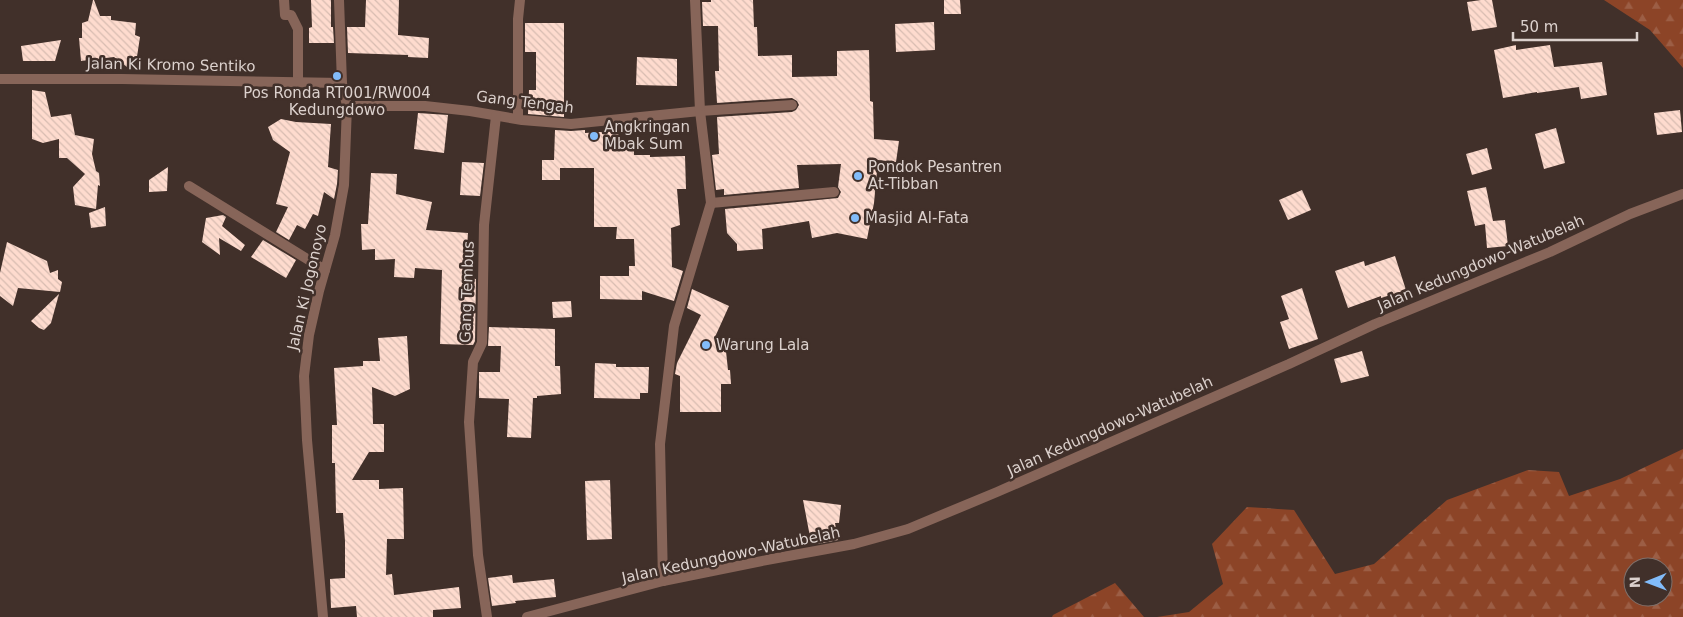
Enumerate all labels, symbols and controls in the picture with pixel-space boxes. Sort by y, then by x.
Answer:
scale bar [1513,10,1637,42]
text: 50 m [1520,18,1558,36]
street label: Jalan Ki Kromo Sentiko [85,55,256,75]
marker: Pos Ronda RT001/RW004 Kedungdowo [331,70,343,82]
place label: Pos Ronda RT001/RW004 Kedungdowo [243,84,431,119]
street label: Gang Tengah [475,87,575,117]
place label: Angkringan Mbak Sum [604,118,690,153]
marker: Angkringan Mbak Sum [588,130,600,142]
place label: Pondok Pesantren At-Tibban [868,158,1002,193]
marker: Pondok Pesantren At-Tibban [852,170,864,182]
place label: Masjid Al-Fata [865,209,969,227]
street label: Jalan Kedungdowo-Watubelah [1374,211,1587,315]
marker: Masjid Al-Fata [849,212,861,224]
street label: Jalan Ki Jogonoyo [283,222,330,353]
street label: Gang Tembus [456,241,478,343]
place label: Warung Lala [716,336,809,354]
marker: Warung Lala [700,339,712,351]
street label: Jalan Kedungdowo-Watubelah [1004,372,1215,480]
street label: Jalan Kedungdowo-Watubelah [619,523,842,587]
north arrow [1623,557,1673,607]
text: N [1627,576,1643,588]

